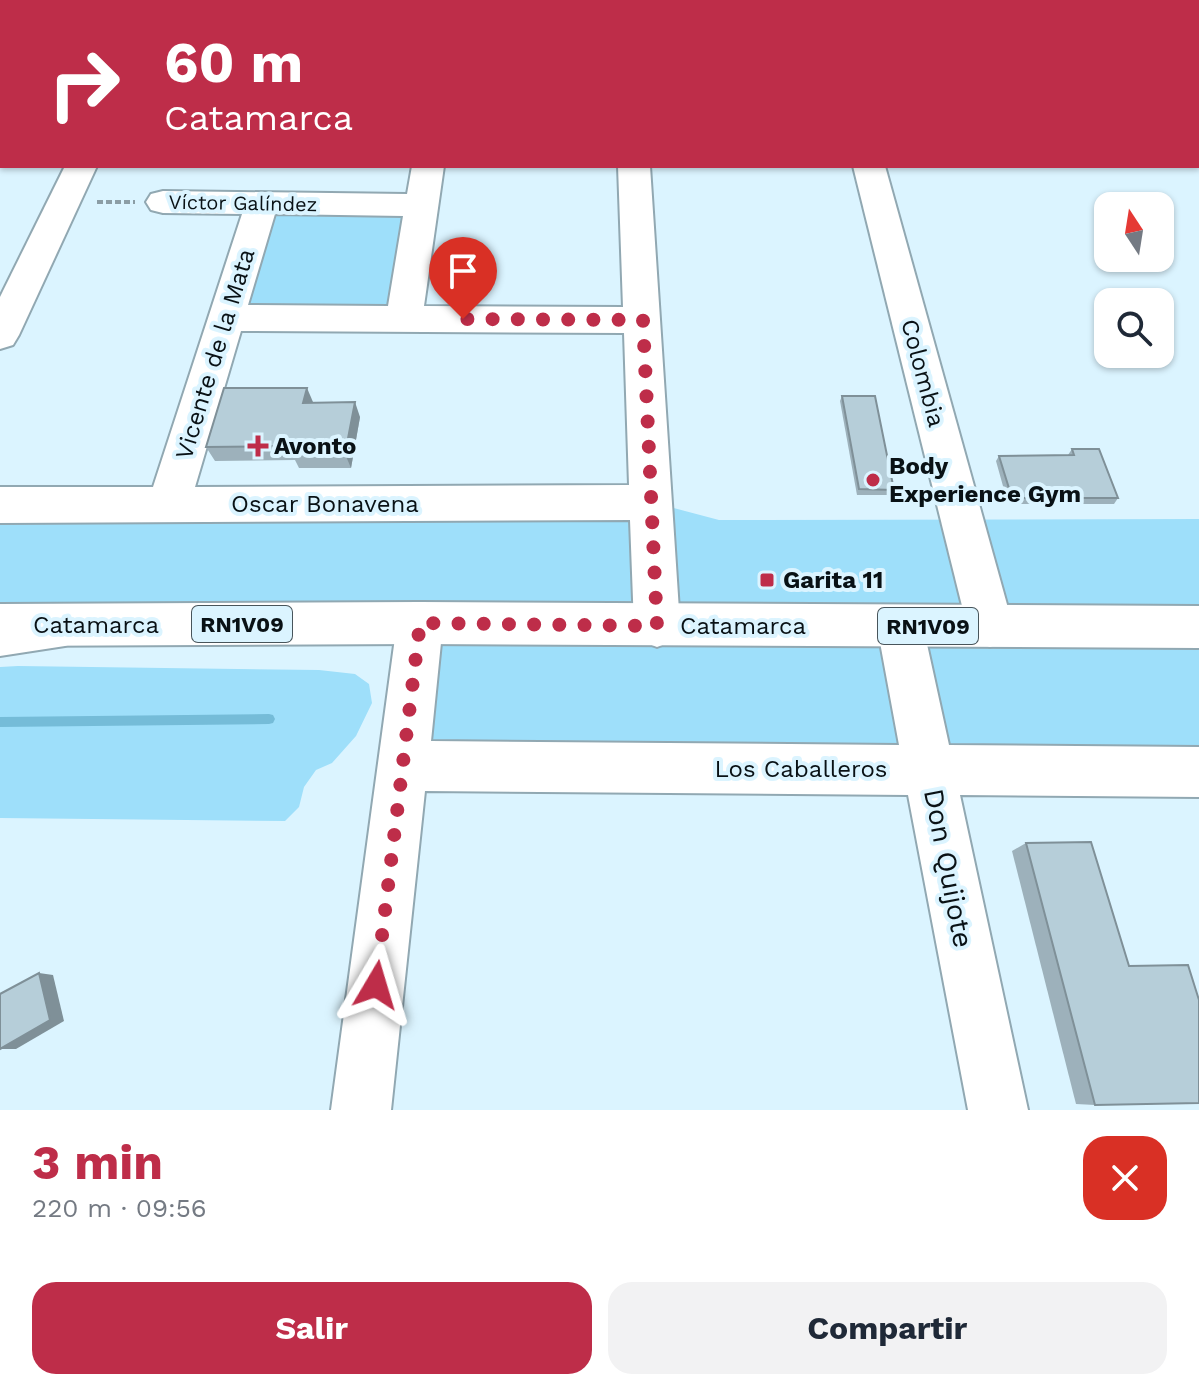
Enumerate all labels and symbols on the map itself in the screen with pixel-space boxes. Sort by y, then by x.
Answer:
street label: Víctor Galíndez [168,190,318,216]
north arrow [1094,192,1174,272]
pin [429,237,497,319]
street label: Vicente de la Mata [170,245,260,463]
street label: Colombia [895,316,951,430]
place label: Avonto [274,432,356,460]
marker: Avonto [249,437,267,455]
place label: Body Experience Gym [889,452,1081,508]
marker: Body Experience Gym [864,471,882,489]
street label: Oscar Bonavena [231,490,419,518]
place label: Garita 11 [783,566,883,594]
marker: Garita 11 [758,571,776,589]
road number: RN1V09 [192,606,292,642]
road number: RN1V09 [878,608,978,644]
street label: Catamarca [33,611,159,639]
street label: Catamarca [680,612,806,640]
street label: Los Caballeros [715,755,887,783]
street label: Don Quijote [917,786,980,950]
position arrow [334,943,418,1027]

